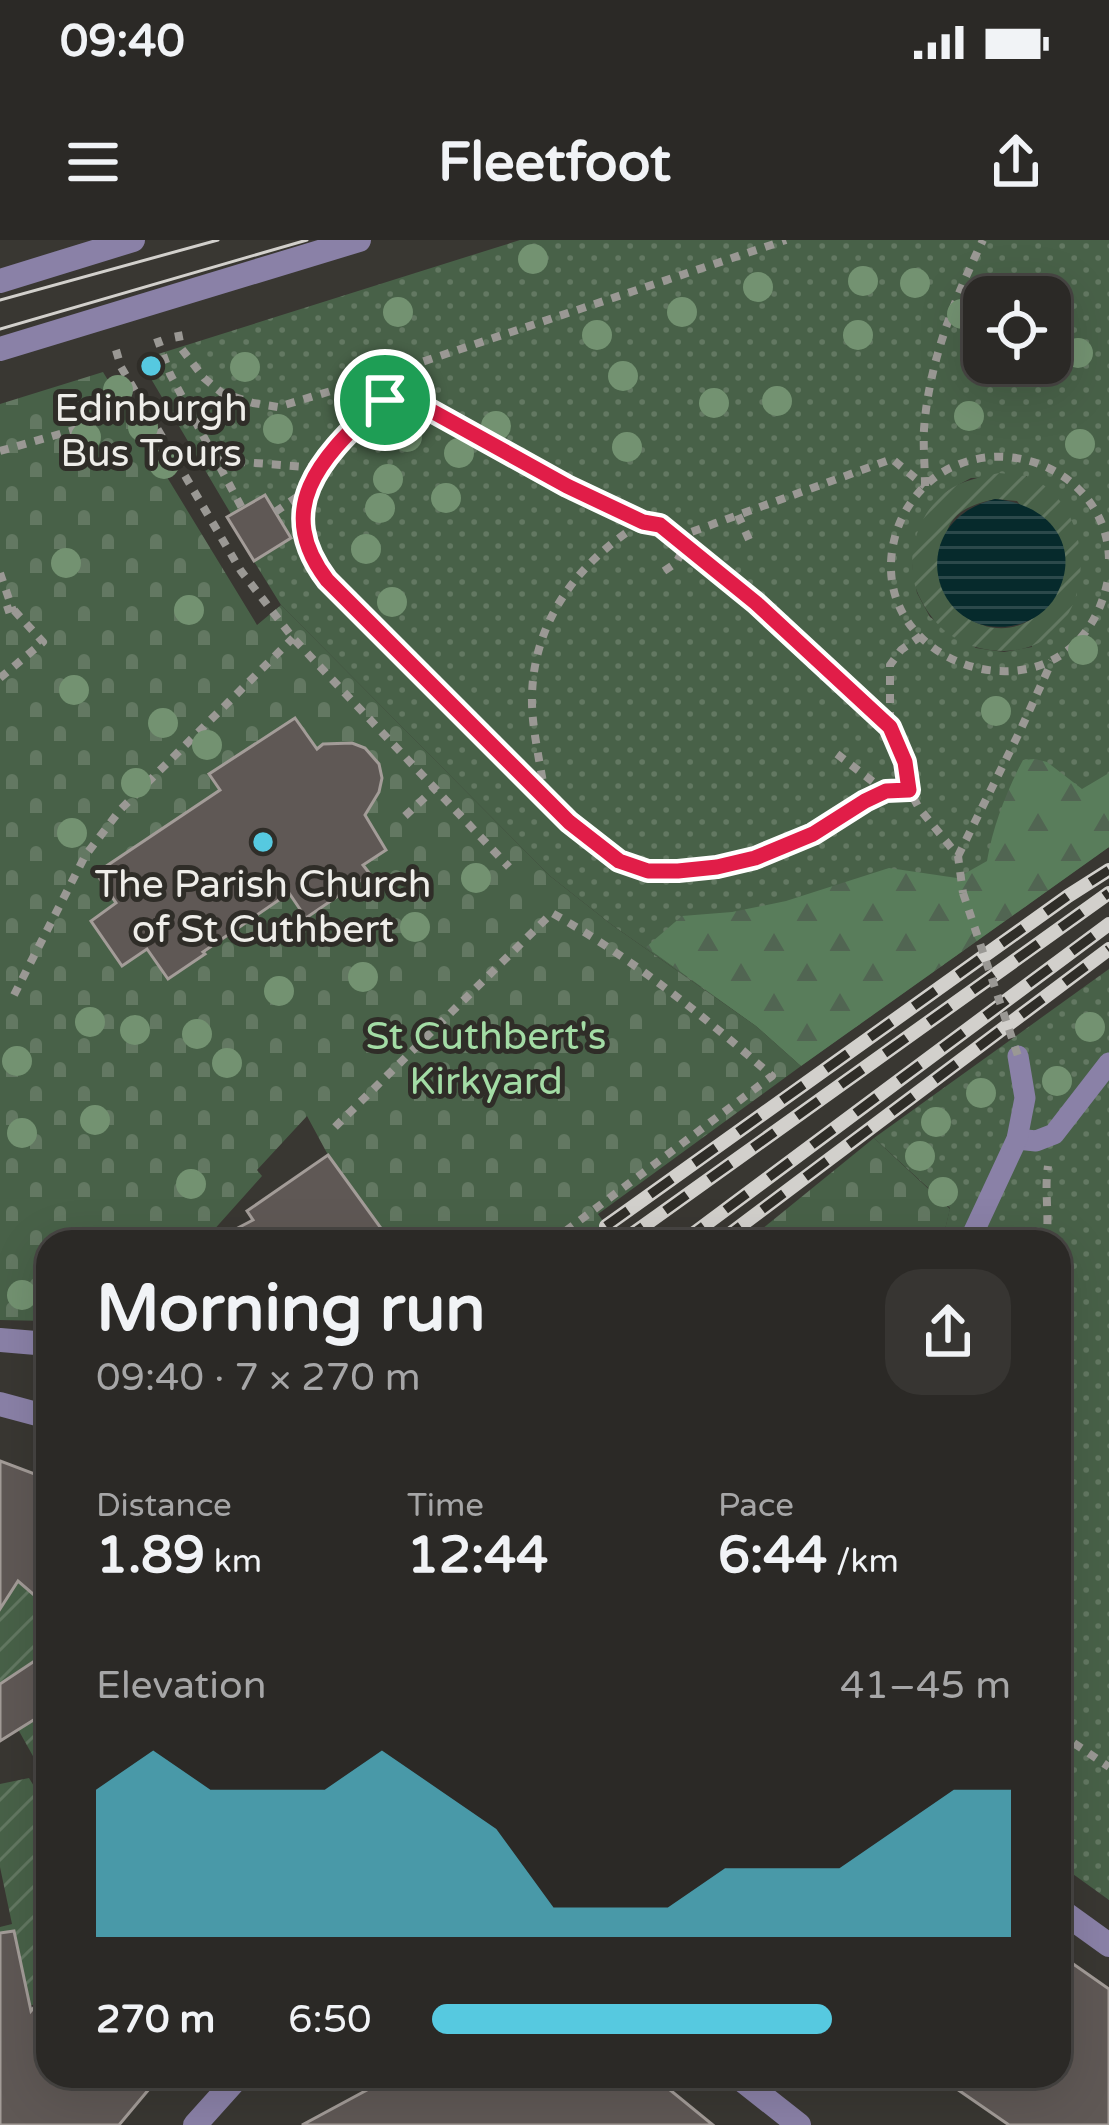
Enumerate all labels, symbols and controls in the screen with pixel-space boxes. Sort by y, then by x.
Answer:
text: 09:40 [60,15,185,69]
icon: menu [60,129,126,195]
icon: share [983,129,1049,195]
text: Fleetfoot [438,130,671,195]
map controls [963,276,1071,384]
button: locate [963,276,1071,384]
pin [334,349,436,451]
marker: Edinburgh Bus Tours [138,353,164,379]
icon: arrive [352,367,418,433]
place label: Edinburgh Bus Tours [54,385,248,477]
marker: The Parish Church of St Cuthbert [250,829,276,855]
place label: The Parish Church of St Cuthbert [94,861,432,953]
park label: St Cuthbert's Kirkyard [365,1013,607,1105]
text: Morning run [96,1269,486,1349]
button: share [885,1269,1011,1395]
text: 09:40 · 7 × 270 m [96,1354,421,1401]
text: Distance [96,1486,232,1525]
text: Time [407,1486,484,1525]
text: Pace [718,1486,794,1525]
text: 1.89 [96,1525,205,1587]
text: 12:44 [407,1525,548,1587]
text: 6:44 [718,1525,827,1587]
text: km [205,1542,262,1581]
text: /km [827,1542,899,1581]
text: Elevation [96,1662,266,1709]
text: 41–45 m [840,1662,1011,1709]
text: 270 m [96,1996,215,2043]
text: 6:50 [288,1996,372,2043]

